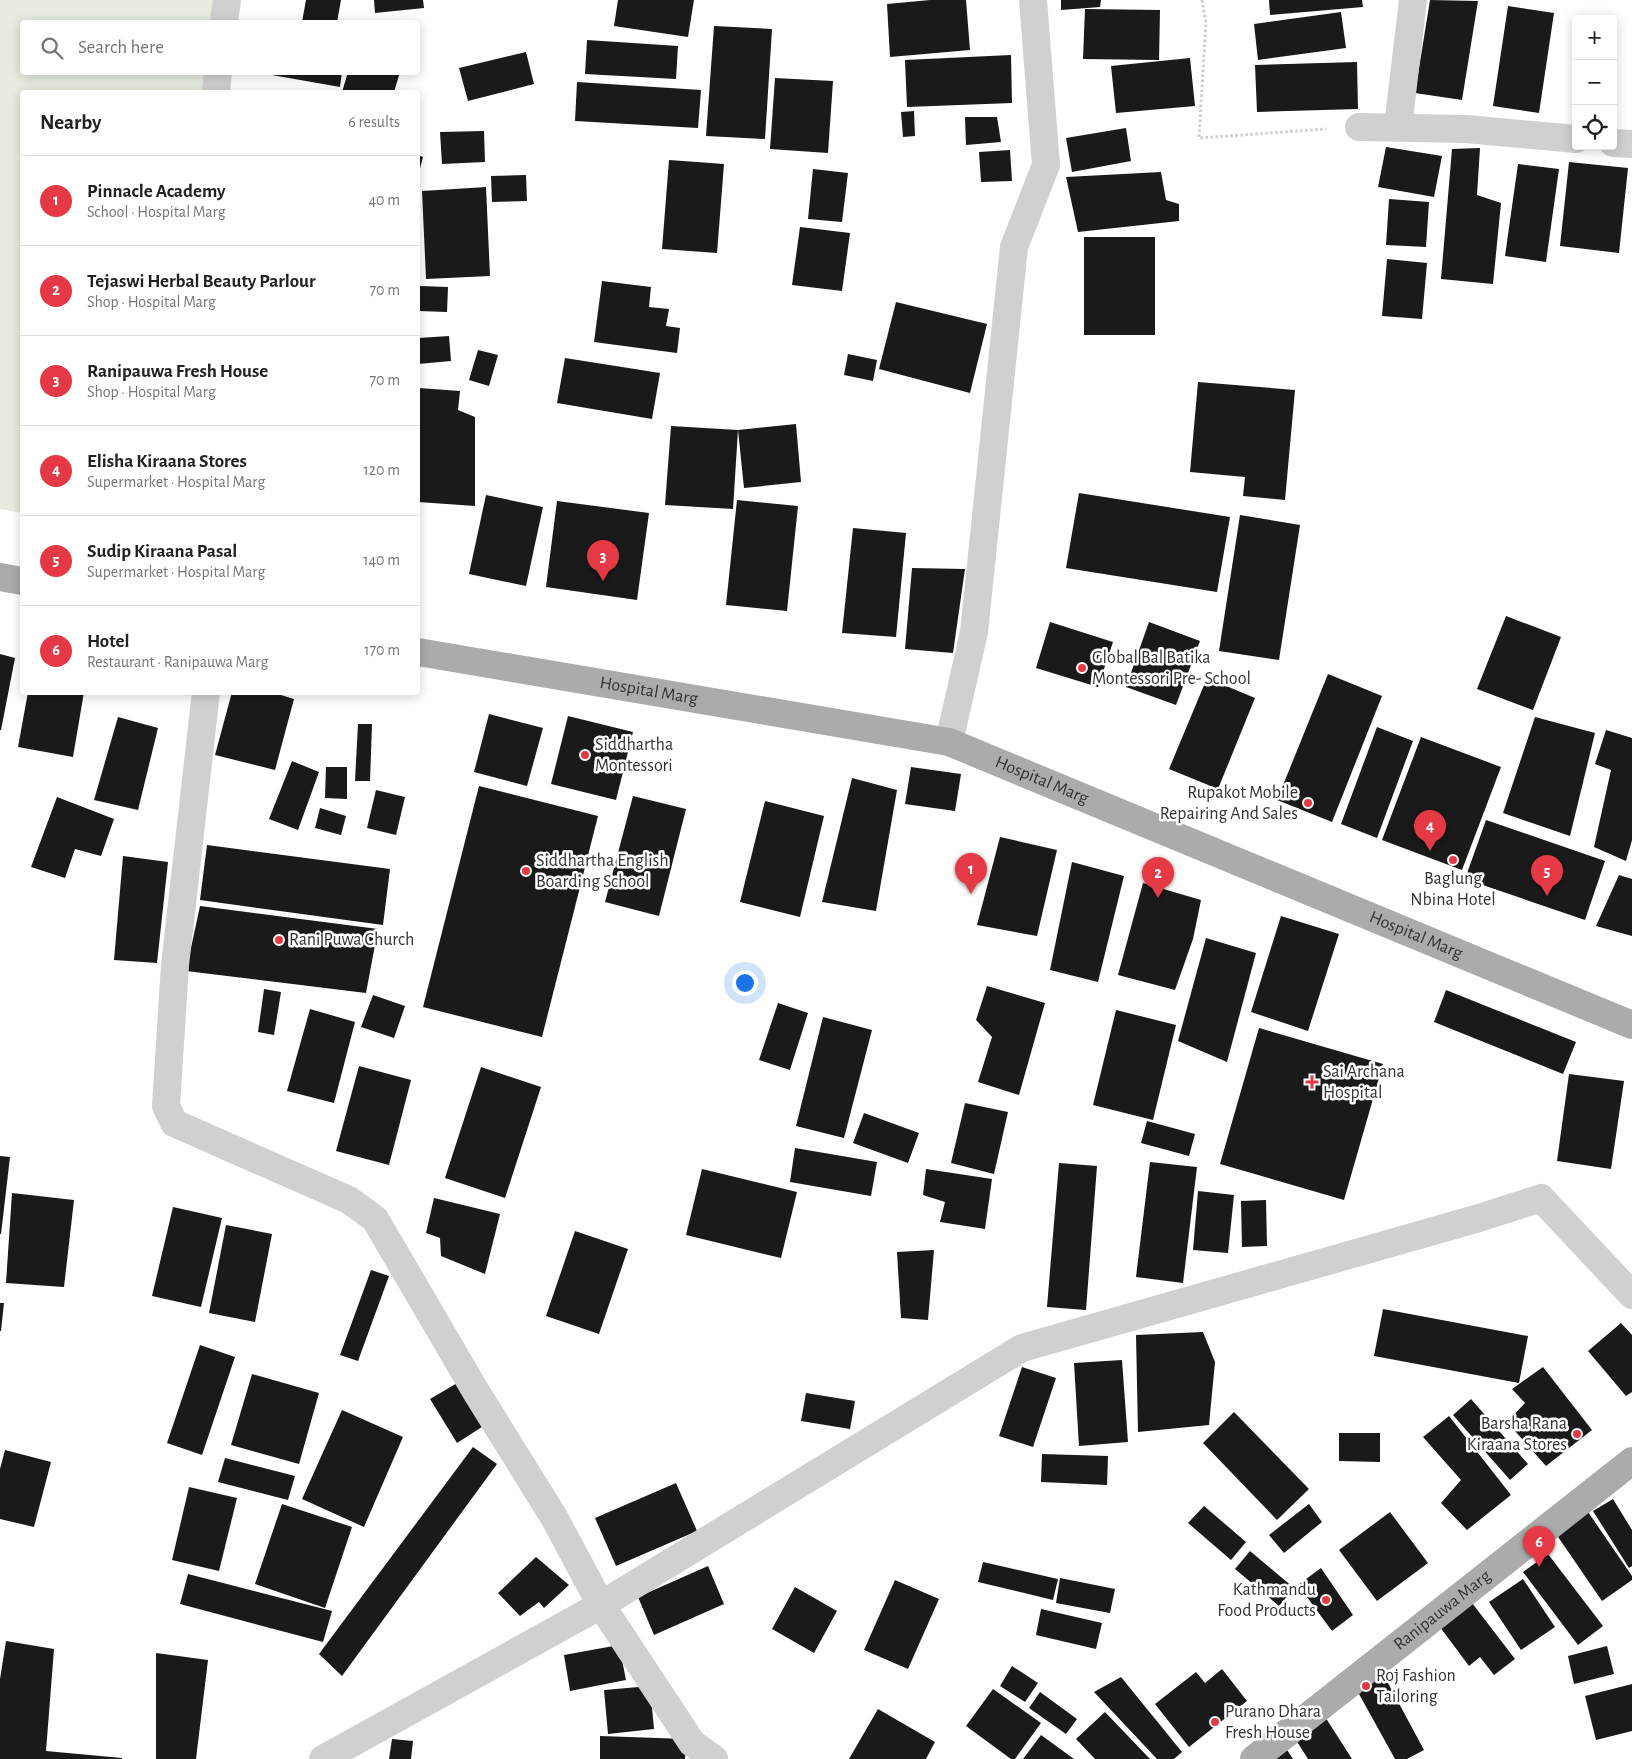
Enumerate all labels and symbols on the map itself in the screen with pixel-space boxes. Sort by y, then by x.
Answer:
pin: 3 [587,540,619,581]
place label: Global Bal Batika Montessori Pre- School [1092,649,1251,688]
marker: Global Bal Batika Montessori Pre- School [1076,662,1088,674]
street label: Hospital Marg [598,674,699,708]
place label: Siddhartha Montessori [595,736,673,775]
marker: Siddhartha Montessori [579,749,591,761]
street label: Hospital Marg [992,753,1091,808]
place label: Rupakot Mobile Repairing And Sales [1160,784,1298,823]
marker: Rupakot Mobile Repairing And Sales [1302,797,1314,809]
pin: 4 [1414,810,1446,851]
place label: Siddhartha English Boarding School [536,852,669,891]
pin: 1 [955,853,987,894]
marker: Baglung Nbina Hotel [1447,854,1459,866]
pin: 5 [1531,855,1563,896]
pin: 2 [1142,857,1174,898]
marker: Siddhartha English Boarding School [520,865,532,877]
place label: Baglung Nbina Hotel [1410,870,1496,909]
street label: Hospital Marg [1367,908,1465,963]
place label: Rani Puwa Church [289,931,414,949]
marker: Rani Puwa Church [273,934,285,946]
your location [732,970,758,996]
place label: Sai Archana Hospital [1323,1063,1405,1102]
marker: Sai Archana Hospital [1305,1075,1319,1089]
place label: Barsha Rana Kiraana Stores [1467,1415,1567,1454]
marker: Barsha Rana Kiraana Stores [1571,1428,1583,1440]
pin: 6 [1523,1526,1555,1567]
street label: Ranipauwa Marg [1391,1567,1494,1654]
place label: Kathmandu Food Products [1217,1581,1316,1620]
marker: Kathmandu Food Products [1320,1594,1332,1606]
place label: Roj Fashion Tailoring [1376,1667,1456,1706]
marker: Roj Fashion Tailoring [1360,1680,1372,1692]
place label: Purano Dhara Fresh House [1225,1703,1321,1742]
marker: Purano Dhara Fresh House [1209,1716,1221,1728]

